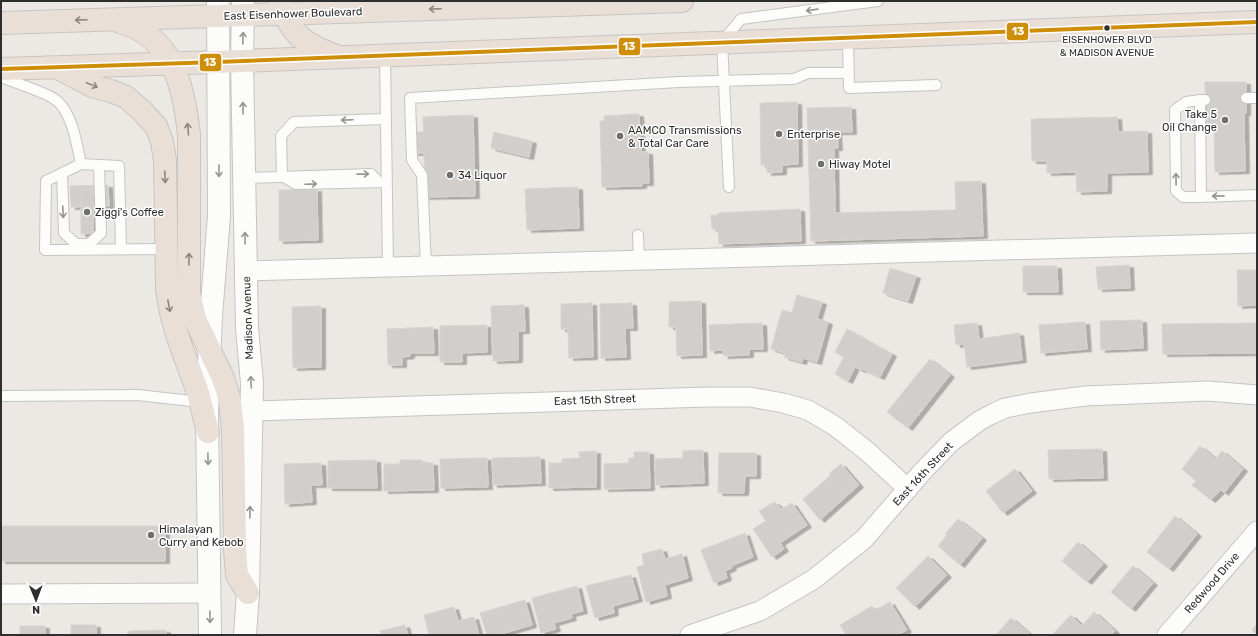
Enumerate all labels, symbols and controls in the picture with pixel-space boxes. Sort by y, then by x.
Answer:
street label: East Eisenhower Boulevard [223,5,363,23]
one-way arrow [429,5,442,12]
one-way arrow [806,6,819,14]
one-way arrow [75,16,88,24]
line badge: 13 [1006,22,1029,41]
marker: EISENHOWER BLVD & MADISON AVENUE [1102,23,1112,33]
text: 13 [1012,25,1024,38]
one-way arrow [239,32,246,45]
place label: EISENHOWER BLVD & MADISON AVENUE [1060,34,1154,59]
line badge: 13 [618,37,641,56]
text: 13 [623,40,635,53]
line badge: 13 [199,53,222,72]
text: 13 [204,56,216,69]
one-way arrow [85,82,97,90]
one-way arrow [239,102,247,115]
place label: Take 5 Oil Change [1162,108,1217,134]
marker: Take 5 Oil Change [1220,115,1230,125]
one-way arrow [341,116,354,124]
one-way arrow [184,123,192,136]
place label: AAMCO Transmissions & Total Car Care [628,124,742,150]
place label: Enterprise [787,128,840,141]
marker: Enterprise [774,129,784,139]
marker: AAMCO Transmissions & Total Car Care [615,131,625,141]
place label: Hiway Motel [829,158,891,171]
marker: Hiway Motel [816,159,826,169]
one-way arrow [215,164,223,177]
place label: 34 Liquor [458,169,507,182]
one-way arrow [162,170,169,183]
one-way arrow [356,170,369,178]
marker: 34 Liquor [445,170,455,180]
one-way arrow [1172,173,1180,186]
one-way arrow [304,180,317,188]
one-way arrow [1212,192,1225,200]
one-way arrow [59,205,67,218]
place label: Ziggi's Coffee [95,206,164,219]
marker: Ziggi's Coffee [82,207,92,217]
one-way arrow [241,232,249,245]
one-way arrow [185,253,193,266]
street label: Madison Avenue [240,276,256,360]
one-way arrow [166,300,174,313]
one-way arrow [248,376,255,389]
street label: East 15th Street [554,392,637,408]
street label: East 16th Street [890,439,956,508]
one-way arrow [204,452,212,465]
one-way arrow [246,506,254,519]
place label: Himalayan Curry and Kebob [159,523,244,549]
marker: Himalayan Curry and Kebob [146,530,156,540]
street label: Redwood Drive [1182,550,1242,616]
north arrow [16,580,56,620]
text: N [32,603,40,616]
one-way arrow [206,610,214,623]

